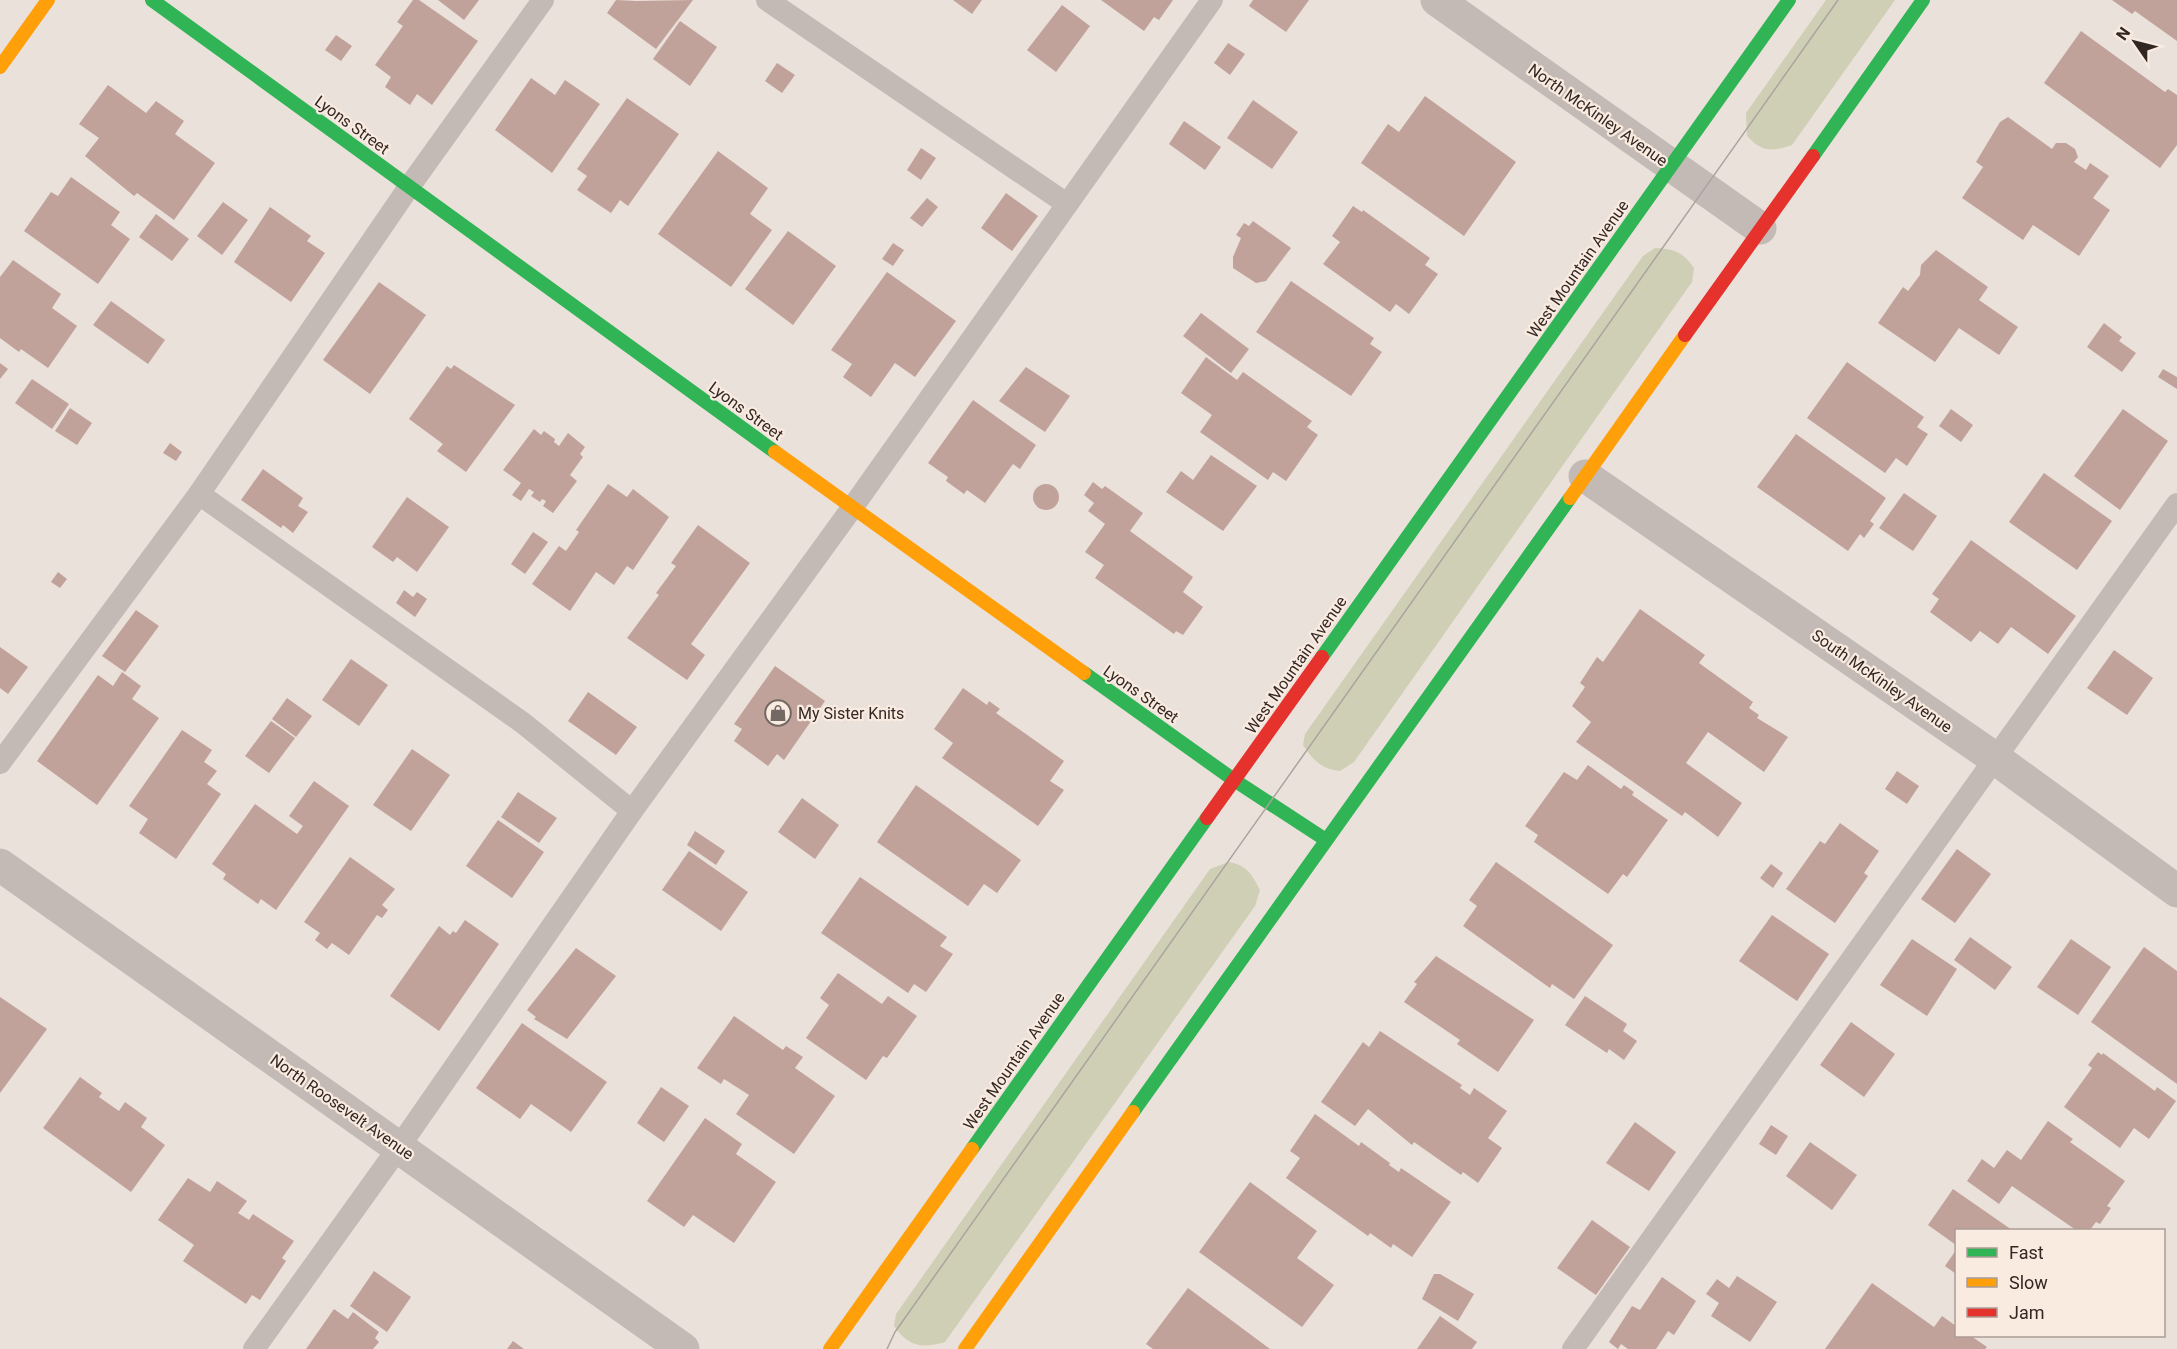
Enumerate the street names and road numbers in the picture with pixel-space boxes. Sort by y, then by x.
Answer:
street label: North McKinley Avenue [1525,60,1671,170]
street label: Lyons Street [311,92,393,158]
street label: West Mountain Avenue [1523,197,1633,341]
street label: Lyons Street [705,378,787,444]
street label: West Mountain Avenue [1241,593,1351,737]
street label: South McKinley Avenue [1808,625,1956,737]
street label: Lyons Street [1100,661,1182,727]
street label: West Mountain Avenue [959,989,1069,1133]
street label: North Roosevelt Avenue [267,1050,417,1164]

